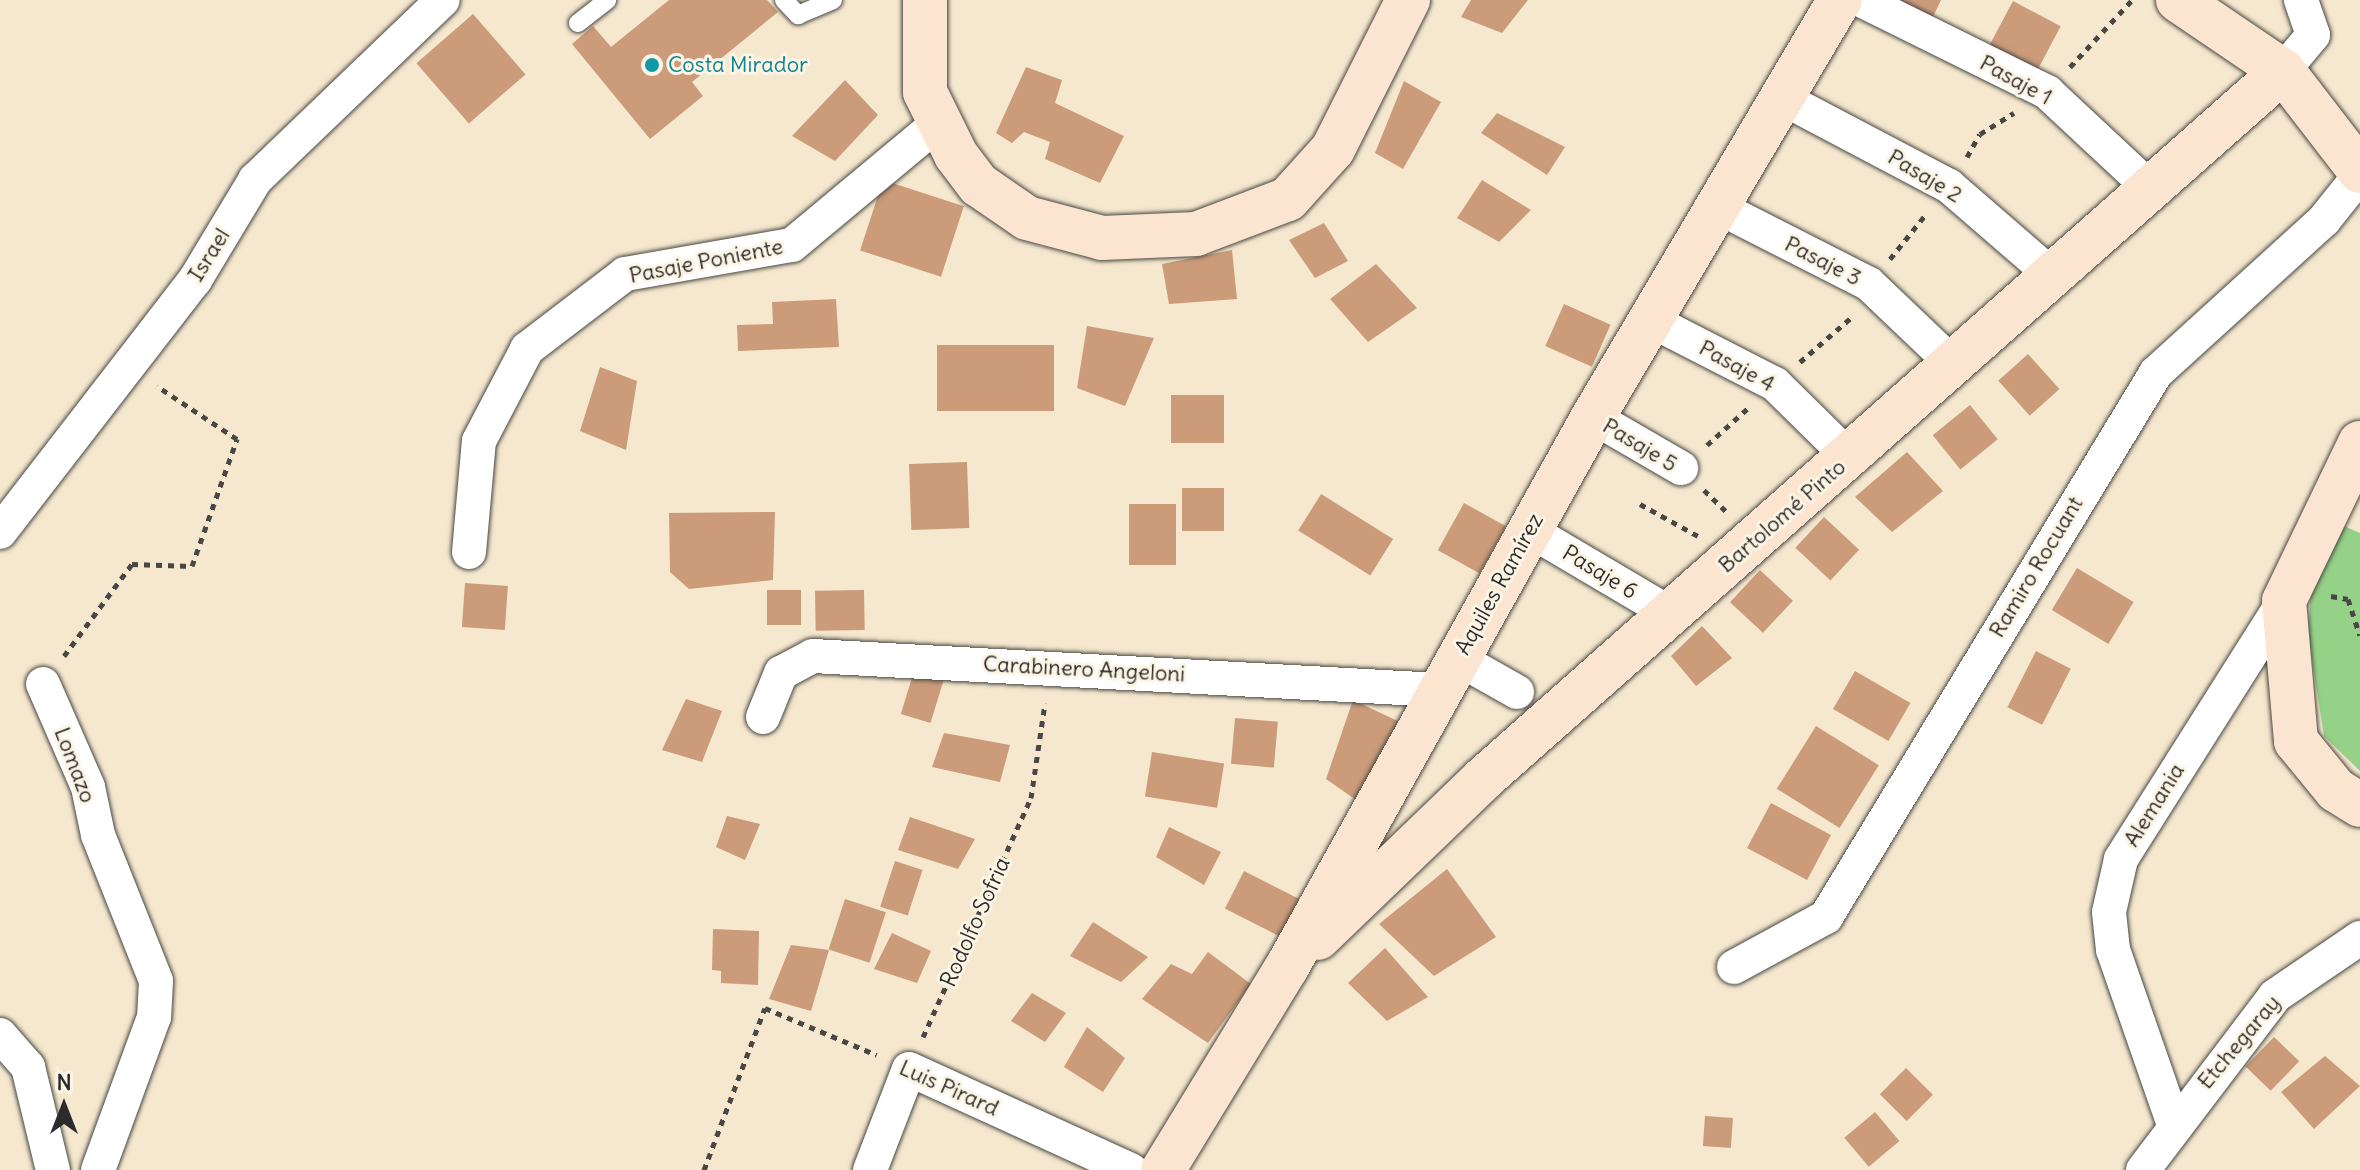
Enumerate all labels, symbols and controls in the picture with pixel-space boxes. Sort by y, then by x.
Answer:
street label: Pasaje 1 [1975,49,2057,111]
place label: Costa Mirador [668,52,808,78]
marker: Costa Mirador [643,56,661,74]
street label: Pasaje 2 [1883,144,1967,208]
street label: Israel [183,224,235,286]
street label: Pasaje 3 [1780,231,1866,291]
street label: Pasaje Poniente [627,233,785,289]
street label: Pasaje 4 [1695,334,1779,398]
street label: Pasaje 5 [1598,412,1682,478]
street label: Bartolomé Pinto [1713,454,1851,578]
street label: Ramiro Rocuant [1984,492,2088,642]
street label: Aquiles Ramírez [1449,509,1549,659]
street label: Pasaje 6 [1558,539,1642,605]
street label: Carabinero Angeloni [982,651,1186,687]
street label: Lomazo [49,724,101,806]
street label: Alemania [2118,759,2190,851]
street label: Rodolfo Sofria [935,853,1015,991]
street label: Etchegaray [2192,990,2286,1094]
street label: Luis Pirard [895,1054,1003,1122]
north arrow [24,1066,104,1146]
text: N [56,1068,72,1096]

